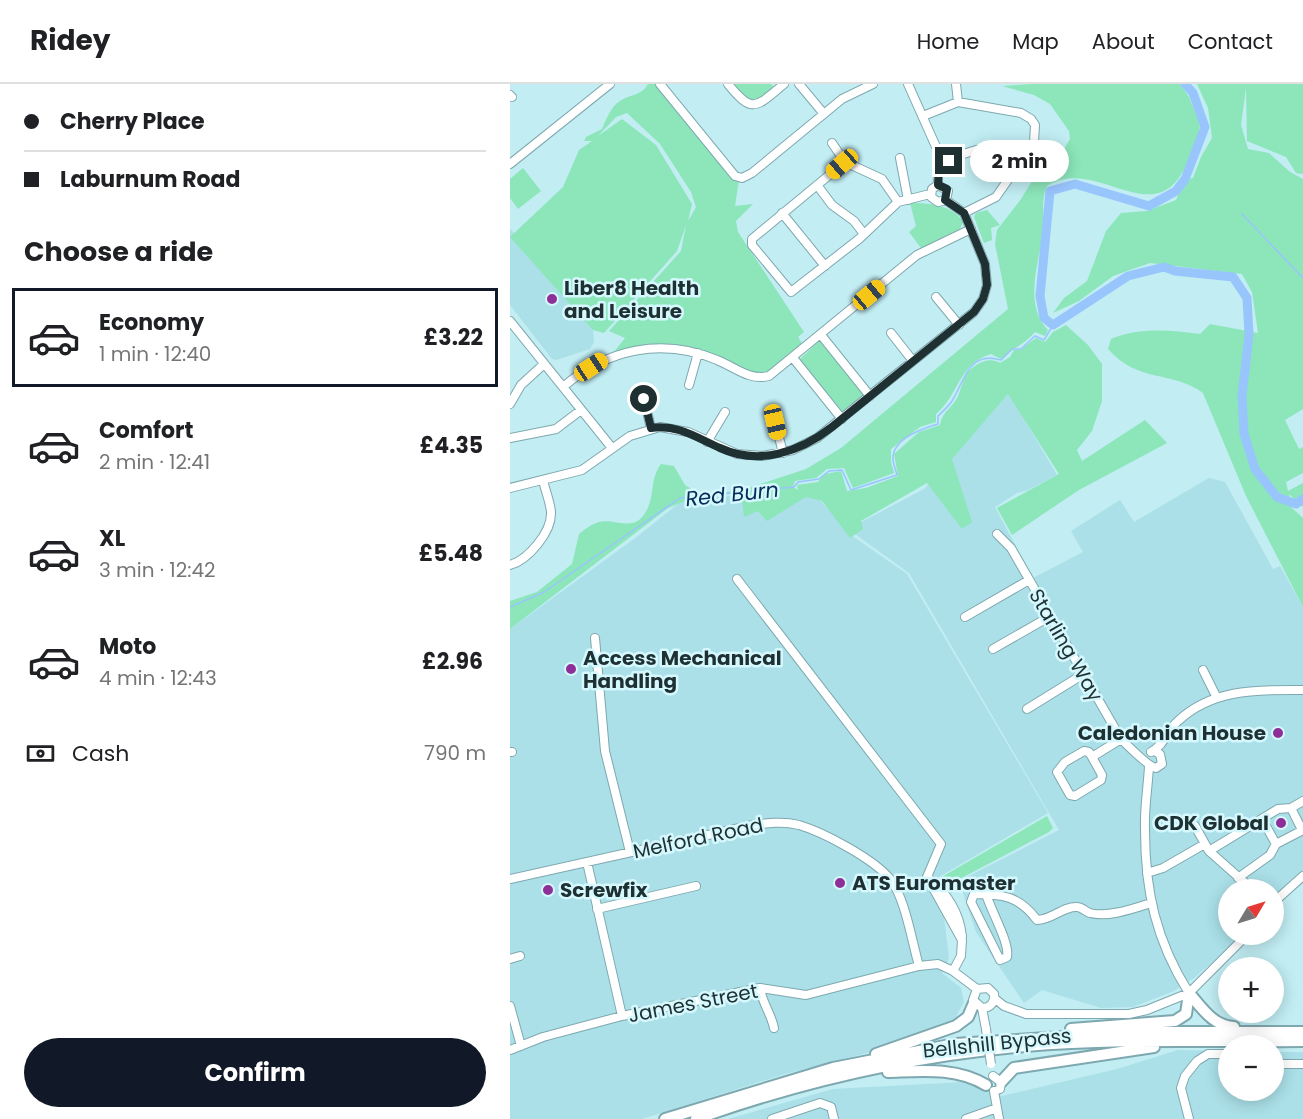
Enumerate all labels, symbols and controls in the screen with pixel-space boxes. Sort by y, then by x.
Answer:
text: Ridey [30,21,110,60]
text: Home [917,27,979,56]
text: Map [1012,27,1059,56]
text: About [1092,27,1155,56]
text: Contact [1188,27,1273,56]
text: Cherry Place [60,106,205,137]
callout: 2 min [970,140,1069,182]
car [823,145,861,183]
route end [935,147,962,174]
text: 2 min [991,147,1048,175]
text: Laburnum Road [60,164,240,195]
text: Choose a ride [24,233,213,270]
place label: Liber8 Health and Leisure [564,274,699,325]
car [849,277,889,313]
marker: Liber8 Health and Leisure [545,292,559,306]
text: Economy [99,307,204,338]
icon: car [27,311,81,365]
text: £3.22 [424,322,483,353]
text: 1 min · 12:40 [99,340,211,368]
car [571,350,611,384]
route start [630,385,657,412]
car [762,402,788,442]
text: Comfort [99,415,193,446]
icon: car [27,419,81,473]
text: £4.35 [420,430,483,461]
text: 2 min · 12:41 [99,448,210,476]
water label: Red Burn [684,475,780,513]
text: XL [99,523,125,554]
icon: car [27,527,81,581]
text: £5.48 [419,538,483,569]
text: 3 min · 12:42 [99,556,216,584]
street label: Starling Way [1022,584,1110,706]
text: Moto [99,631,156,662]
icon: car [27,635,81,689]
place label: Access Mechanical Handling [583,644,782,695]
text: £2.96 [422,646,483,677]
marker: Access Mechanical Handling [564,662,578,676]
text: 4 min · 12:43 [99,664,217,692]
place label: Caledonian House [1078,719,1266,747]
marker: Caledonian House [1271,726,1285,740]
icon: cash [24,737,57,770]
text: Cash [72,738,129,769]
text: 790 m [424,739,486,767]
place label: CDK Global [1154,809,1269,837]
street label: Melford Road [630,811,766,865]
marker: CDK Global [1274,816,1288,830]
place label: ATS Euromaster [852,869,1016,897]
place label: Screwfix [560,876,648,904]
marker: ATS Euromaster [833,876,847,890]
north arrow [1218,879,1284,945]
map controls [1218,879,1284,1101]
marker: Screwfix [541,883,555,897]
button: + [1218,957,1284,1023]
street label: James Street [626,977,760,1029]
street label: Bellshill Bypass [921,1021,1073,1065]
button: − [1218,1035,1284,1101]
button: Confirm [24,1038,486,1107]

